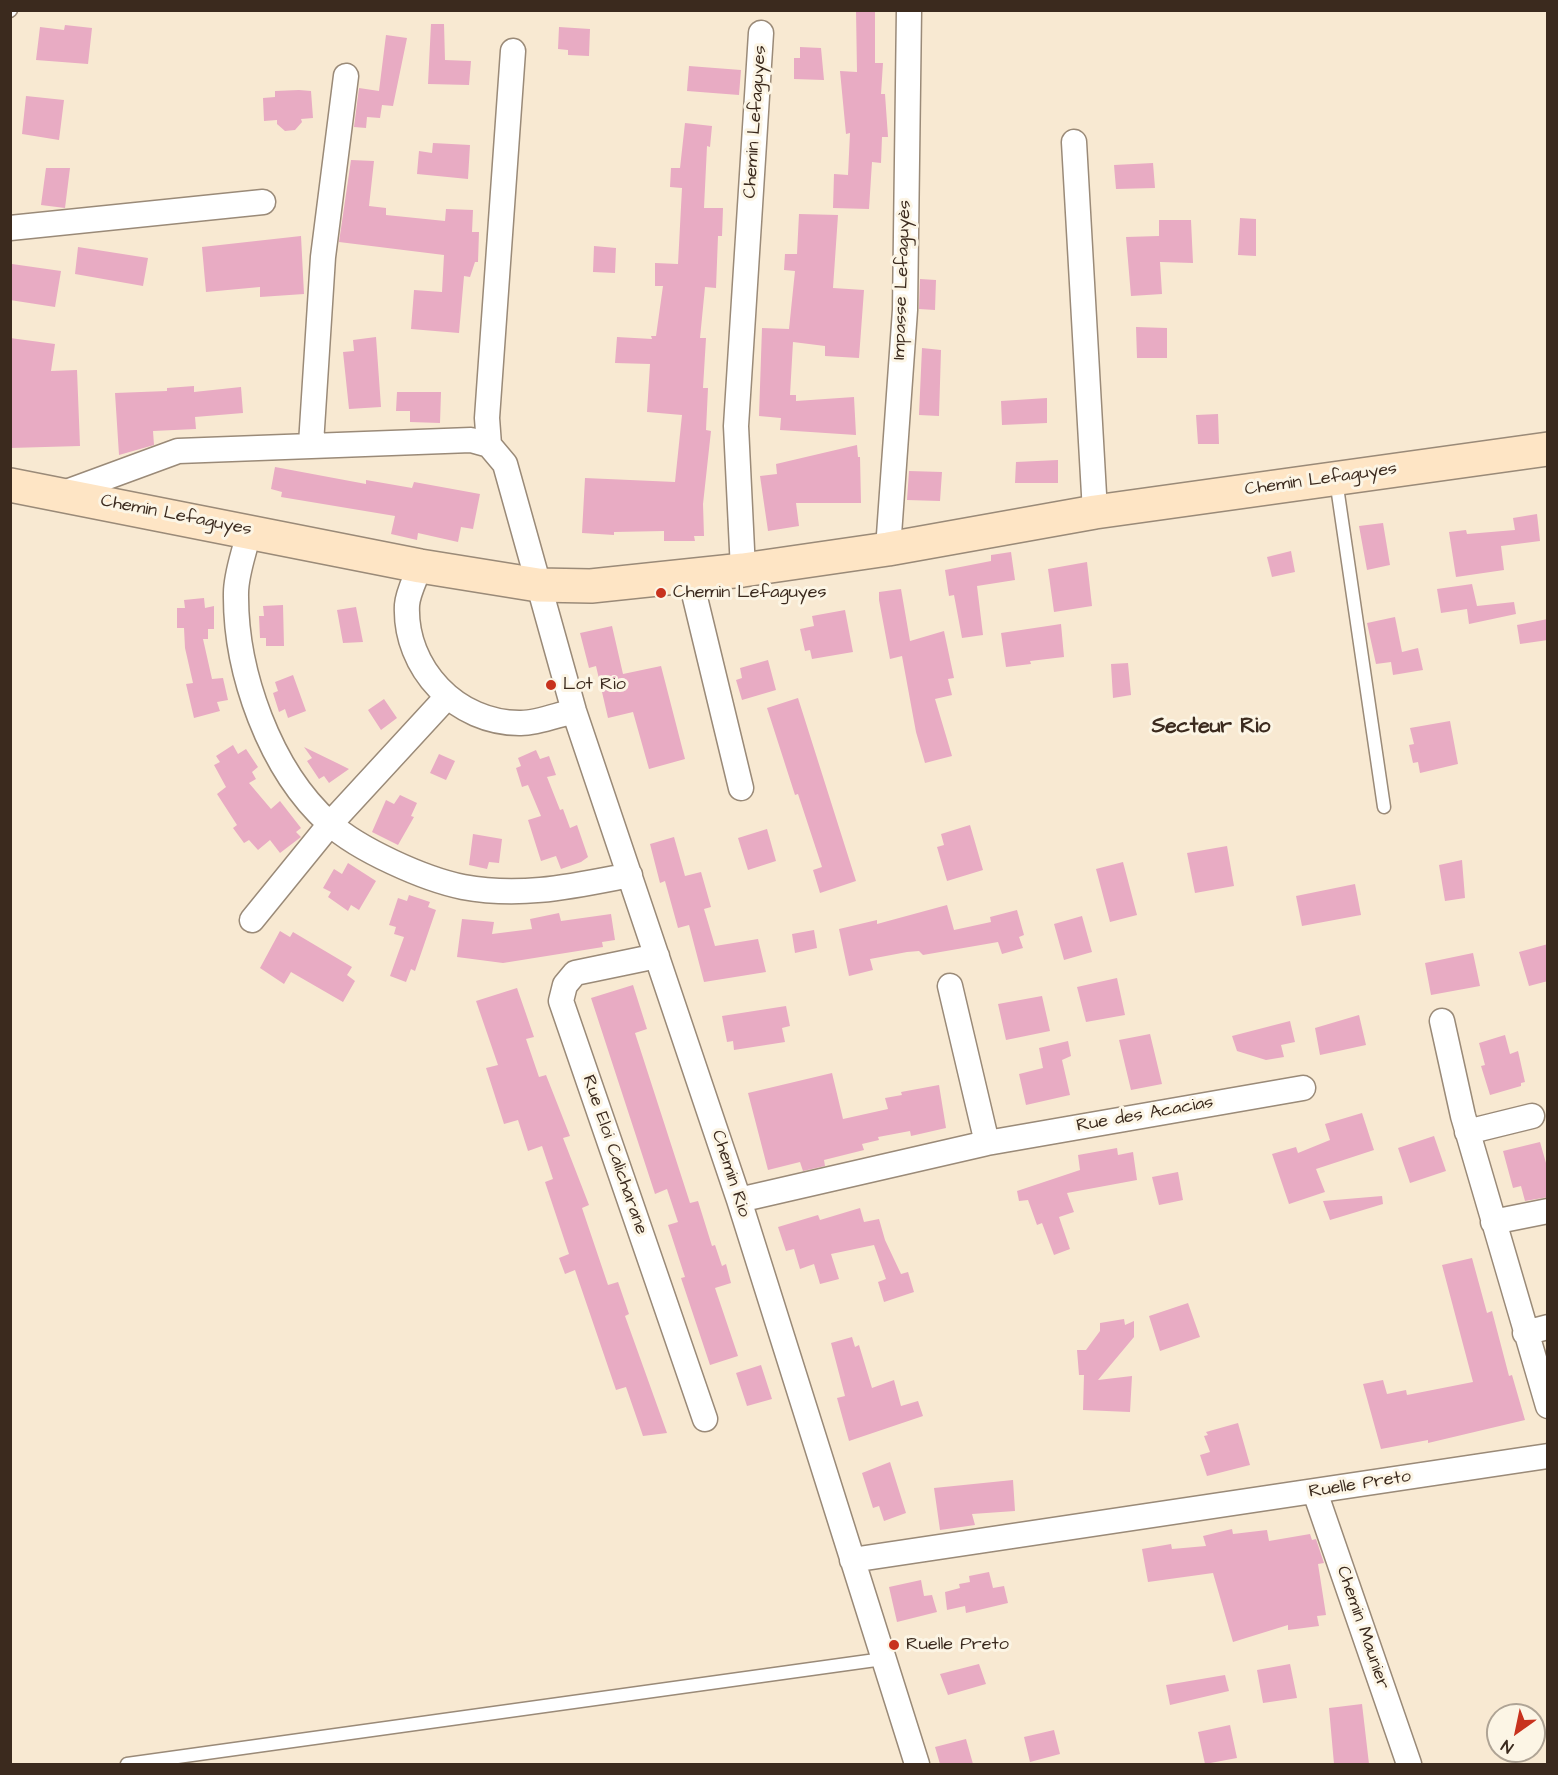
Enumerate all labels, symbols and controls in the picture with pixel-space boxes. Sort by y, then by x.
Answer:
street label: Chemin Lefaguyes [740,45,772,199]
street label: Impasse Lefaguyès [889,200,917,360]
street label: Chemin Lefaguyes [1244,459,1398,501]
street label: Chemin Lefaguyes [99,491,253,541]
place label: Chemin Lefaguyes [673,582,826,604]
marker: Chemin Lefaguyes [654,586,668,600]
place label: Lot Rio [563,674,626,696]
marker: Lot Rio [544,678,558,692]
district label: Secteur Rio [1152,715,1270,741]
street label: Rue Eloi Calicharane [577,1072,651,1238]
street label: Rue des Acacias [1075,1092,1215,1138]
street label: Chemin Rio [706,1128,754,1220]
street label: Ruelle Preto [1308,1466,1412,1504]
street label: Chemin Maunier [1331,1564,1393,1692]
place label: Ruelle Preto [906,1634,1009,1656]
marker: Ruelle Preto [887,1638,901,1652]
north arrow [1486,1703,1546,1763]
text: N [1497,1734,1517,1758]

